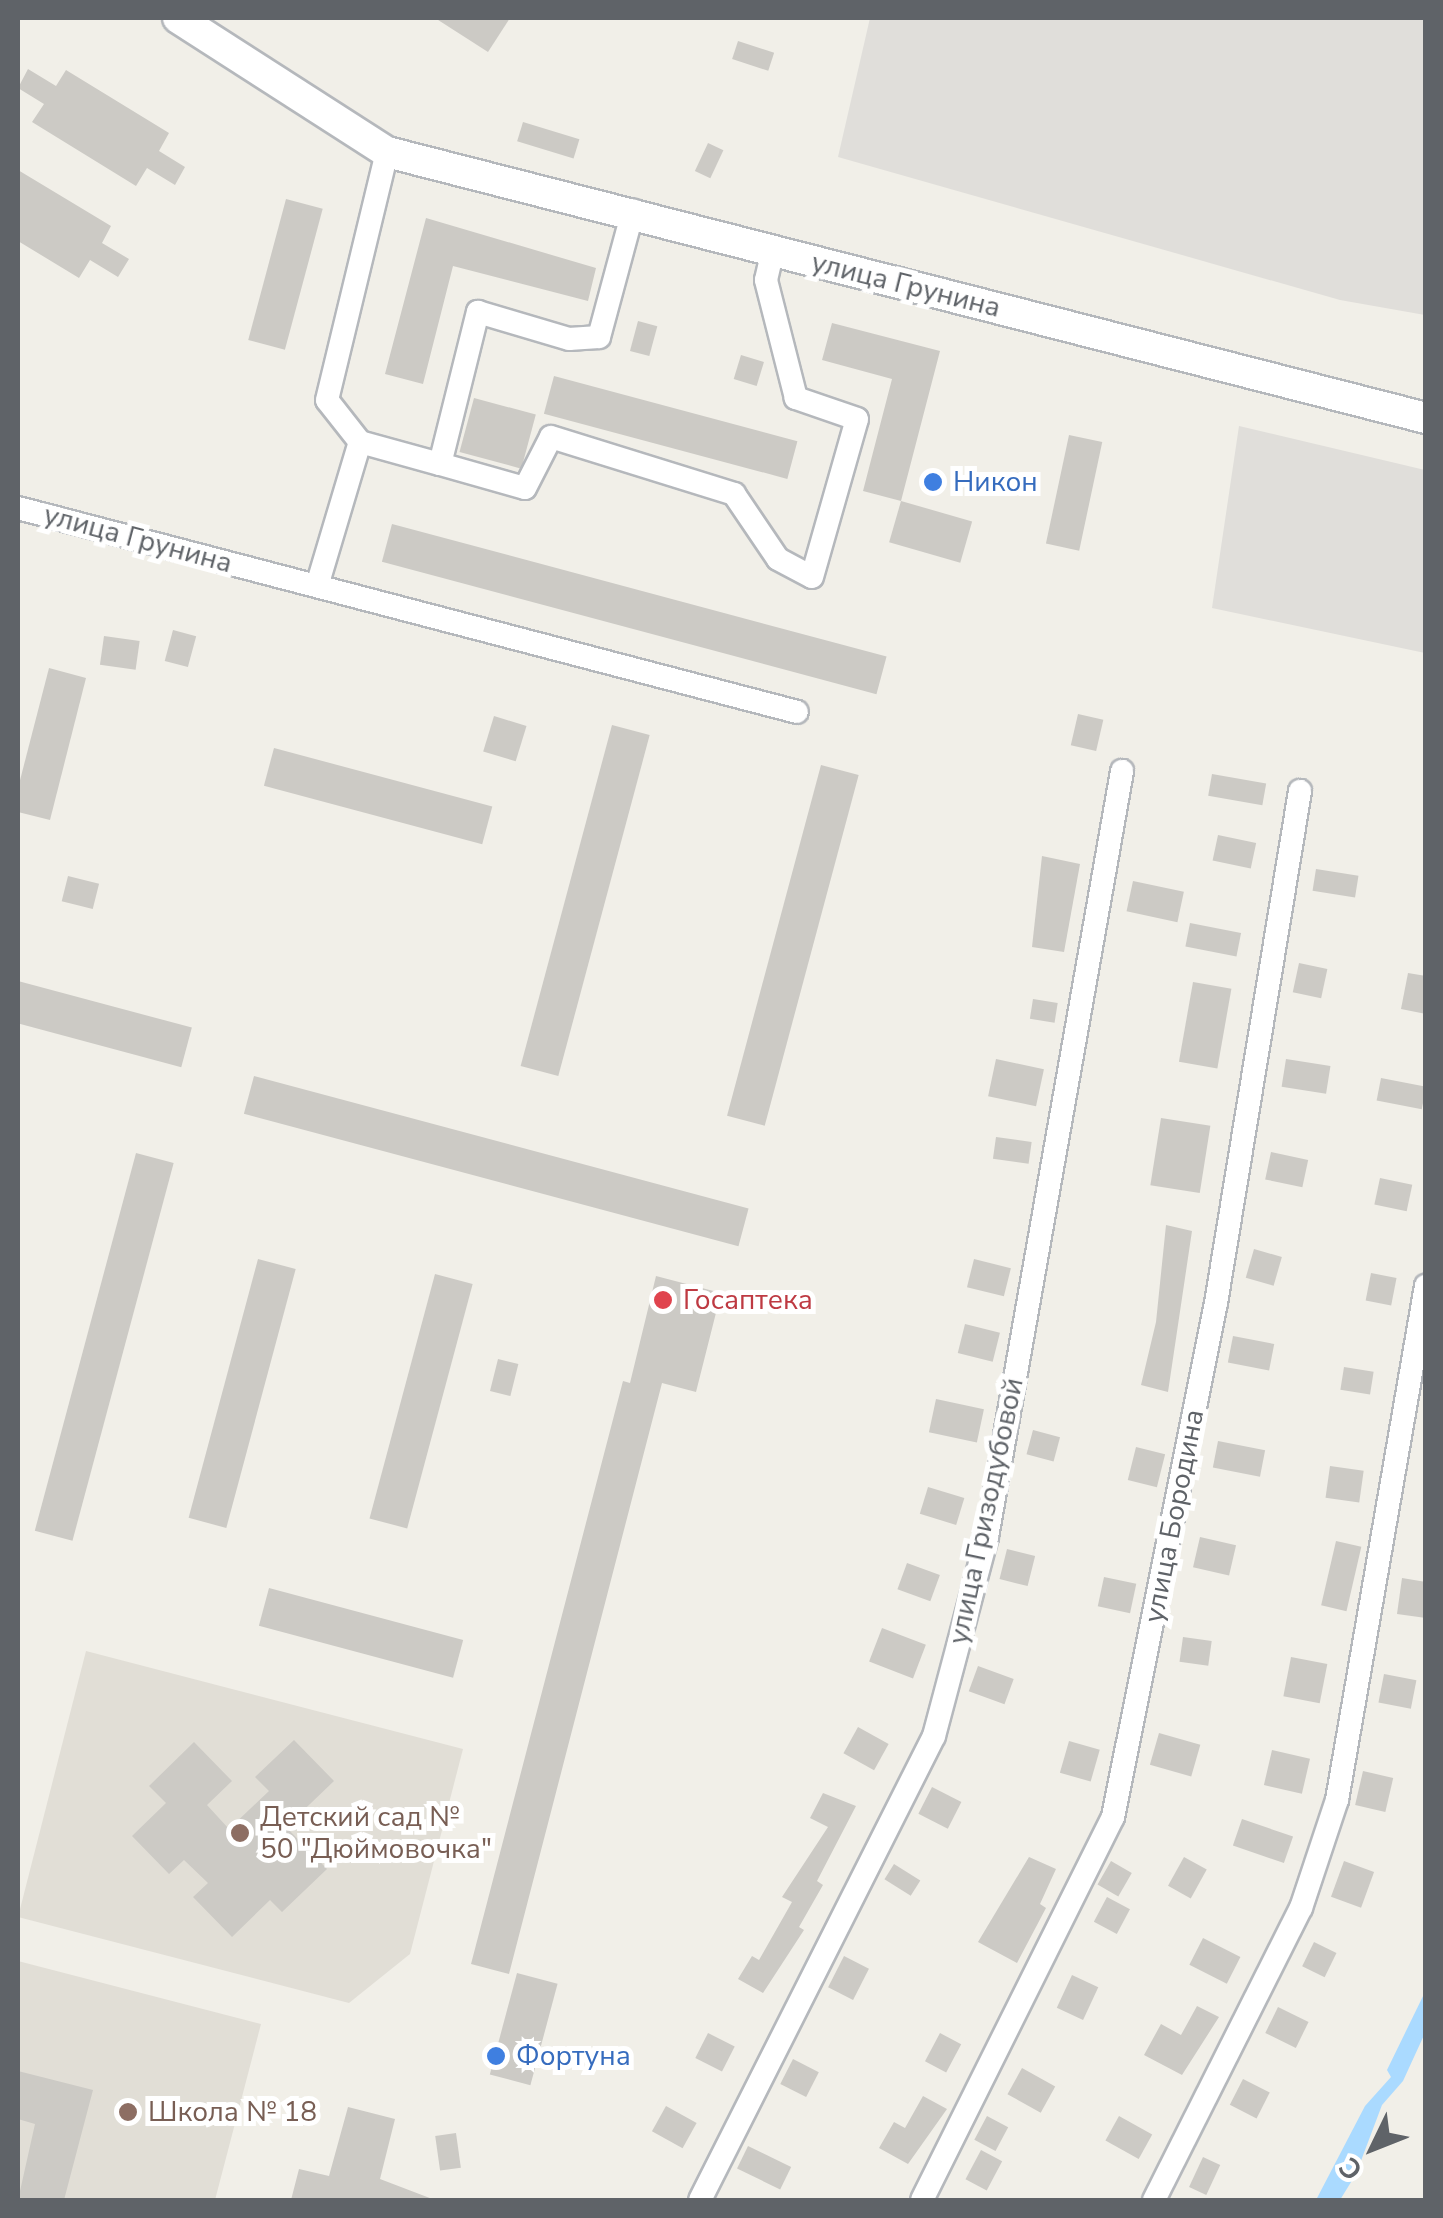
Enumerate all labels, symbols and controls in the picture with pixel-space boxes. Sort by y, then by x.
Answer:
street label: улица Грунина [808,245,1004,325]
place label: Никон [953,465,1038,499]
marker: Никон [922,471,944,493]
street label: улица Грунина [40,498,236,580]
place label: Госаптека [683,1283,813,1317]
marker: Госаптека [652,1289,674,1311]
street label: улица Гризодубовой [941,1375,1031,1647]
street label: улица Бородина [1137,1407,1211,1625]
place label: Детский сад № 50 "Дюймовочка" [260,1800,492,1866]
marker: Детский сад № 50 "Дюймовочка" [229,1822,251,1844]
place label: Фортуна [516,2039,631,2073]
marker: Фортуна [485,2045,507,2067]
place label: Школа № 18 [148,2095,317,2129]
north arrow [1323,2098,1423,2198]
marker: Школа № 18 [117,2101,139,2123]
text: С [1331,2149,1371,2188]

